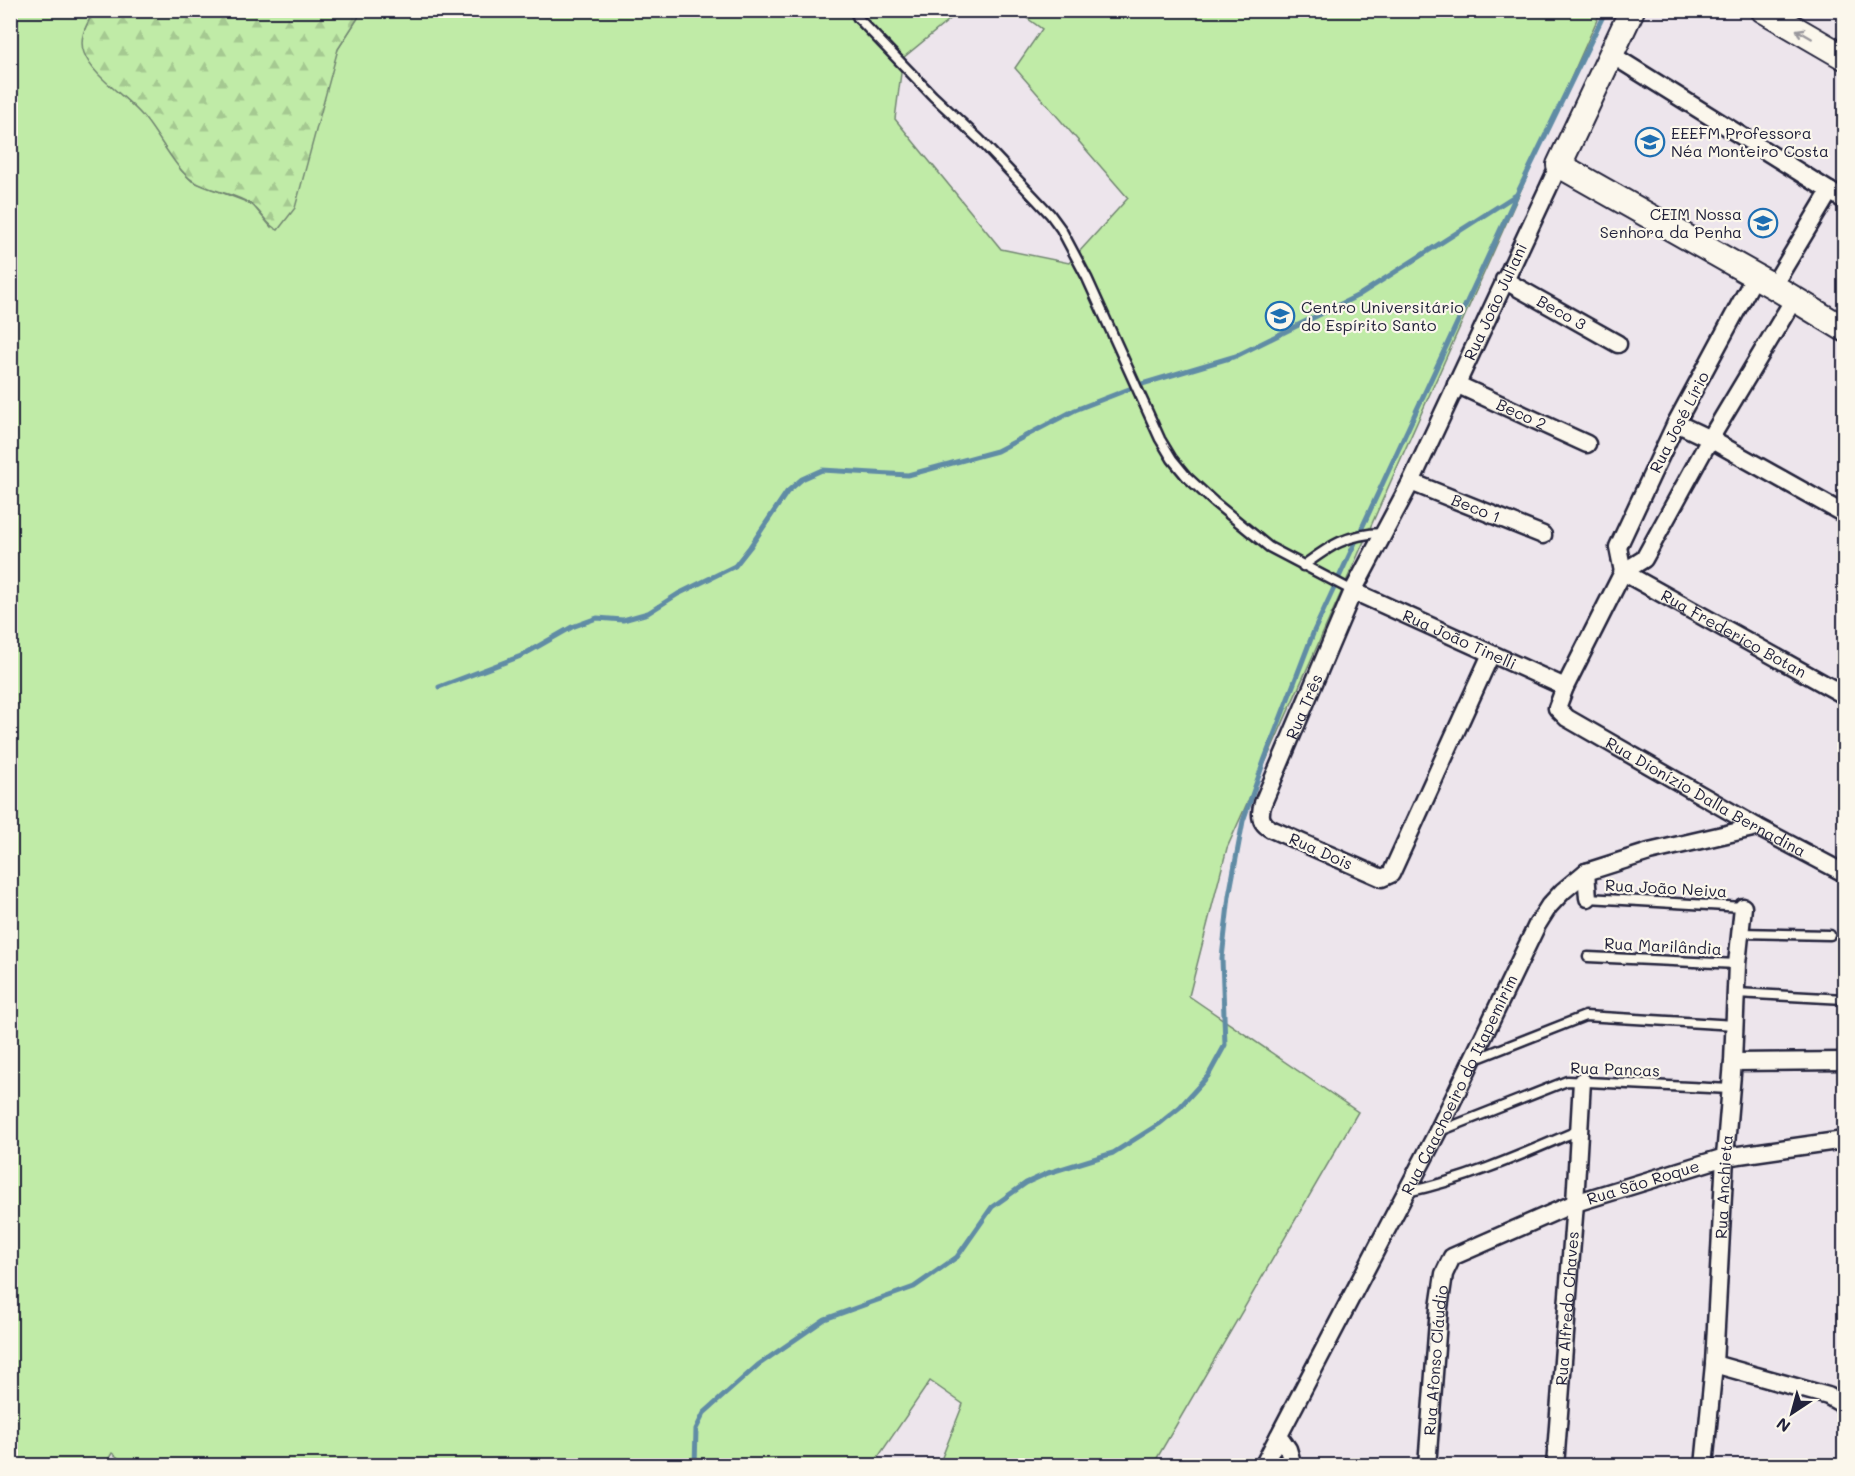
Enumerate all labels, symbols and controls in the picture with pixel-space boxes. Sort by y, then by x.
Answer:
one-way arrow [1796,27,1813,39]
place label: EEEFM Professora Néa Monteiro Costa [1671,122,1829,161]
school or university icon: EEEFM Professora Néa Monteiro Costa [1634,126,1666,158]
place label: CEIM Nossa Senhora da Penha [1600,203,1742,242]
school or university icon: CEIM Nossa Senhora da Penha [1747,207,1779,239]
street label: Rua João Juliani [1458,239,1531,364]
street label: Beco 3 [1533,290,1590,334]
place label: Centro Universitário do Espírito Santo [1301,296,1464,335]
school or university icon: Centro Universitário do Espírito Santo [1264,300,1296,332]
street label: Rua José Lírio [1644,368,1713,476]
street label: Beco 2 [1493,393,1550,434]
street label: Beco 1 [1449,488,1504,527]
street label: Rua Frederico Botan [1657,584,1810,682]
street label: Rua João Tinelli [1400,604,1520,674]
street label: Rua Três [1280,670,1327,742]
street label: Rua Dionízio Dalla Bernadina [1602,732,1810,861]
street label: Rua Dois [1286,827,1356,874]
street label: Rua João Neiva [1605,874,1728,901]
street label: Rua Marilândia [1604,932,1722,959]
street label: Rua Caachoeiro do Itapemirim [1396,971,1522,1198]
street label: Rua Pancas [1570,1056,1660,1081]
street label: Rua Anchieta [1710,1134,1737,1239]
street label: Rua São Roque [1584,1155,1702,1209]
street label: Rua Alfredo Chaves [1550,1230,1583,1386]
street label: Rua Afonso Cláudio [1418,1284,1452,1436]
north arrow [1762,1383,1822,1443]
text: N [1772,1413,1794,1438]

